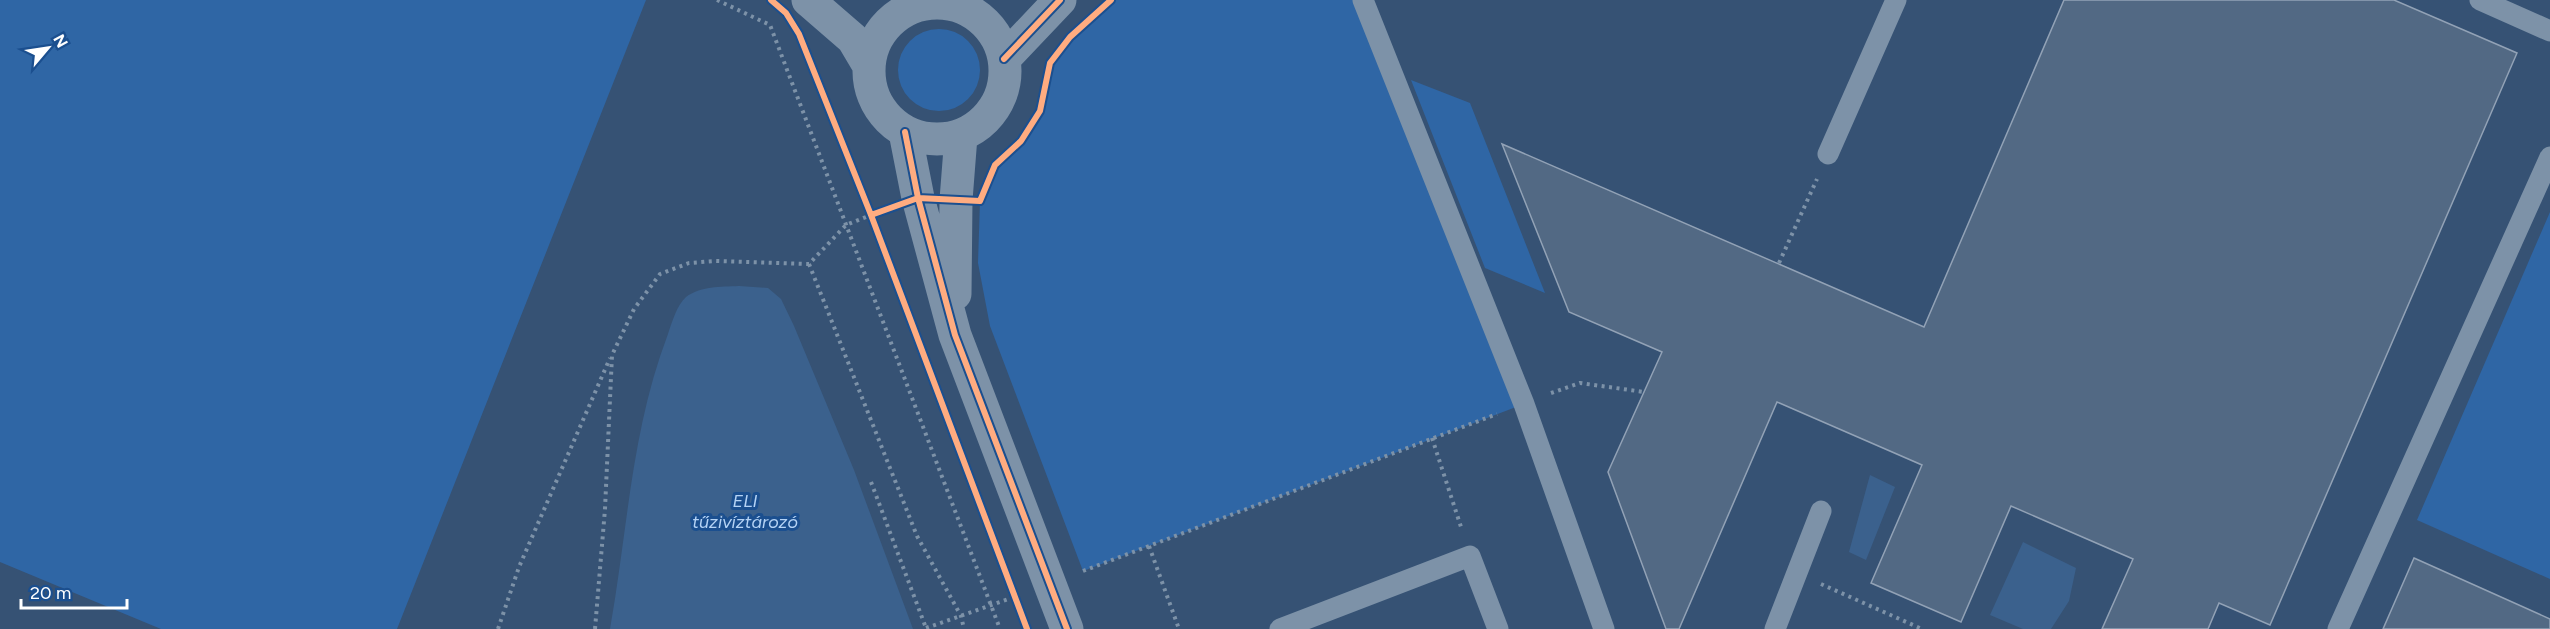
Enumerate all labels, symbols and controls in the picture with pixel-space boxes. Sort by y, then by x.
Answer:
north arrow [18,18,78,78]
text: N [49,31,72,51]
water label: ELI tűzivíztározó [692,490,798,533]
scale bar [21,572,128,610]
text: 20 m [30,582,71,604]

